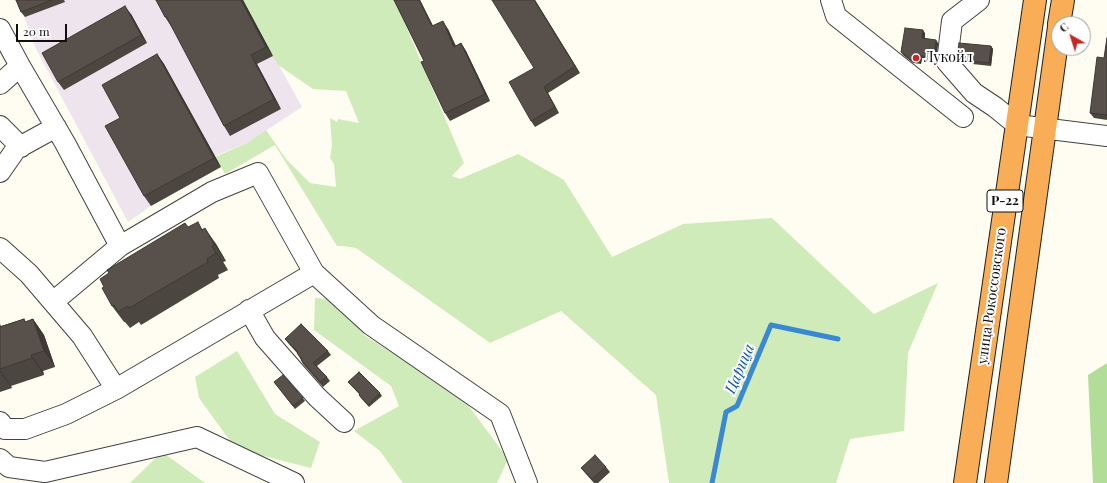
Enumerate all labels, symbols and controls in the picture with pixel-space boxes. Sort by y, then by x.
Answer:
scale bar [18,16,69,42]
north arrow [1051,16,1091,56]
text: С [1056,19,1071,35]
text: 20 m [23,23,50,39]
place label: Лукойл [924,50,973,66]
marker: Лукойл [911,53,921,63]
road number: Р-22 [987,190,1023,212]
street label: улица Рокоссовского [974,227,1010,365]
water label: Царица [722,341,758,397]

